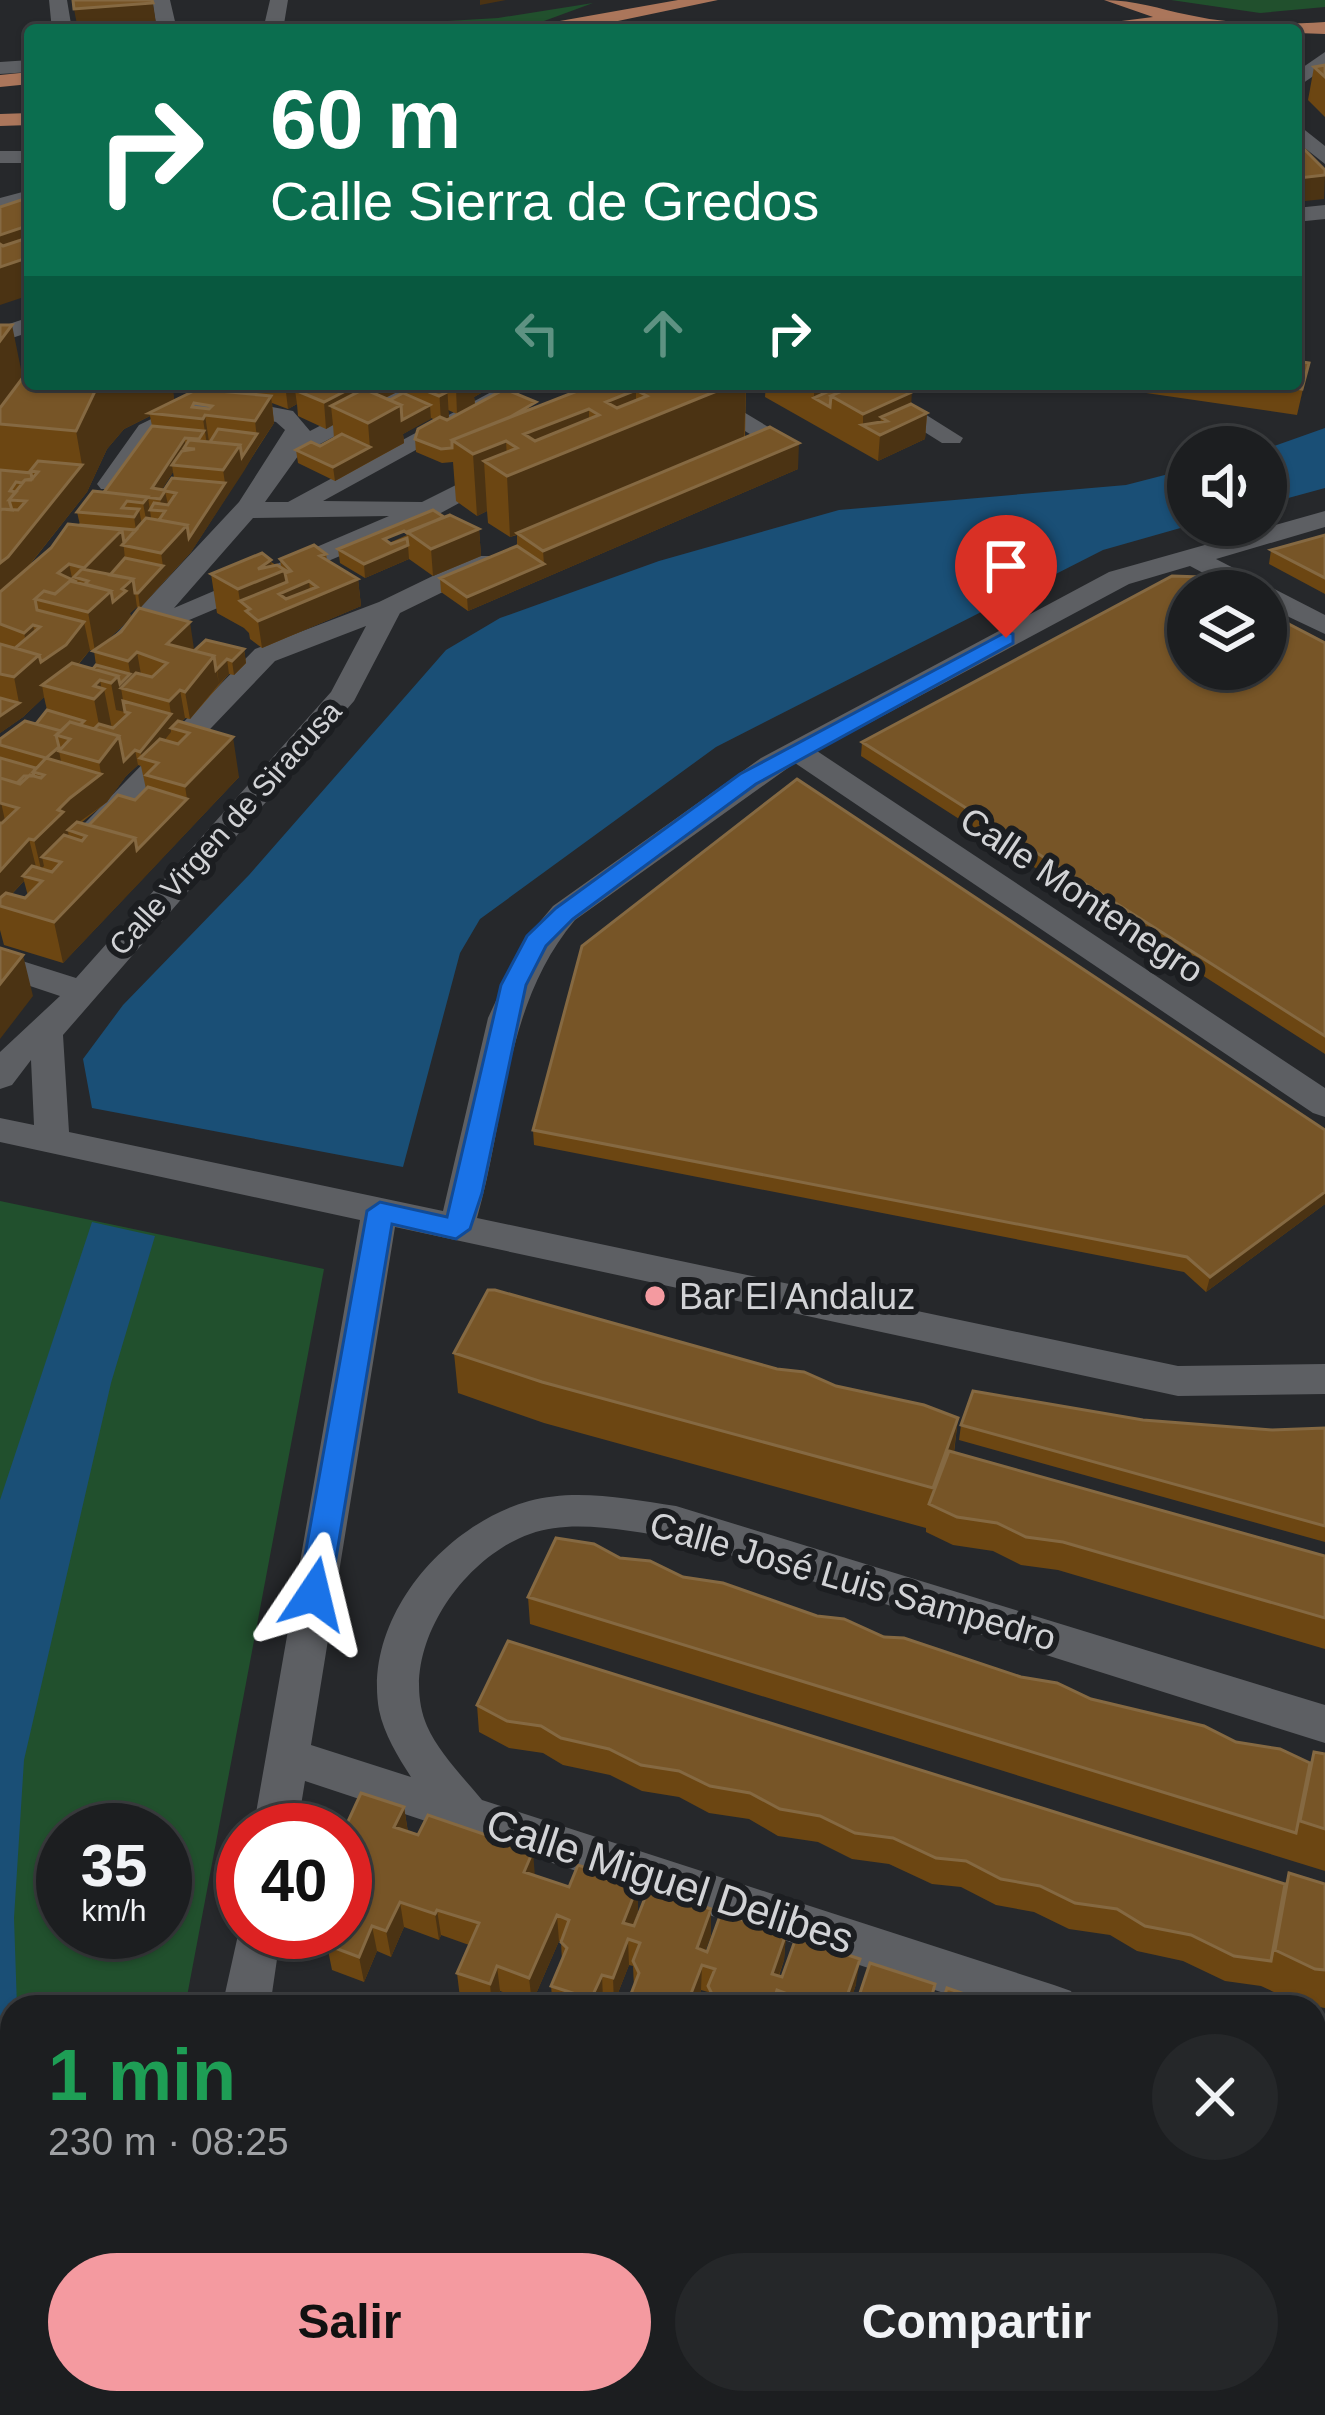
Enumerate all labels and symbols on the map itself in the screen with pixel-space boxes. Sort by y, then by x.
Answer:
pin [955,515,1057,638]
street label: Calle Virgen de Siracusa [102,694,348,962]
street label: Calle Montenegro [953,799,1211,991]
place label: Bar El Andaluz [679,1276,915,1317]
marker: Bar El Andaluz [642,1283,668,1309]
street label: Calle José Luis Sampedro [645,1503,1061,1659]
position arrow [251,1531,377,1657]
street label: Calle Miguel Delibes [481,1799,859,1963]
speed limit sign: 40 [216,1803,372,1959]

